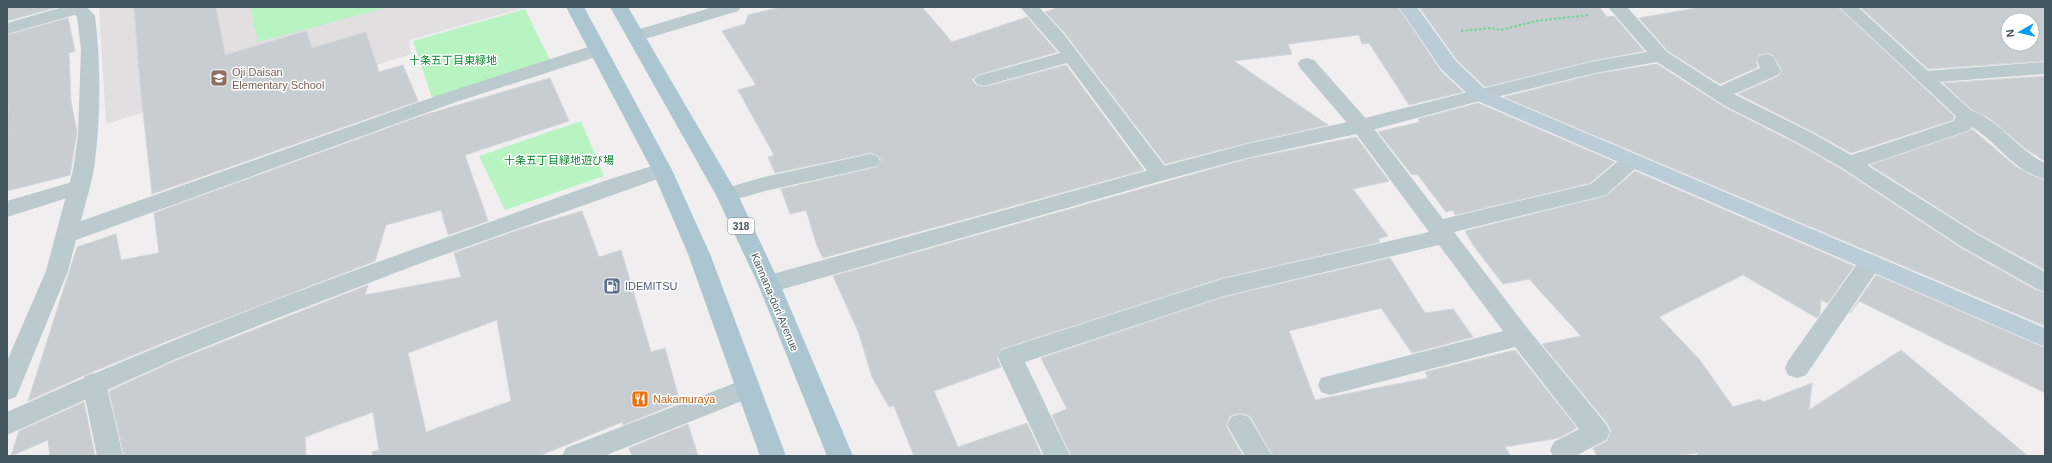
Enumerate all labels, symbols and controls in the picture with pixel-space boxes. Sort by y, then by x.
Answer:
north arrow [2000,12,2040,52]
text: N [2004,29,2017,38]
park label: 十条五丁目東緑地 [409,54,497,66]
place label: Oji Daisan Elementary School [232,66,324,91]
school or university icon: Oji Daisan Elementary School [209,68,229,88]
park label: 十条五丁目緑地遊び場 [504,154,614,166]
road number: 318 [728,218,754,234]
street label: Kannana-dori Avenue [749,251,801,353]
fuel station icon: IDEMITSU [602,276,622,296]
place label: IDEMITSU [625,280,678,292]
restaurant icon: Nakamuraya [630,389,650,409]
place label: Nakamuraya [653,393,716,405]

